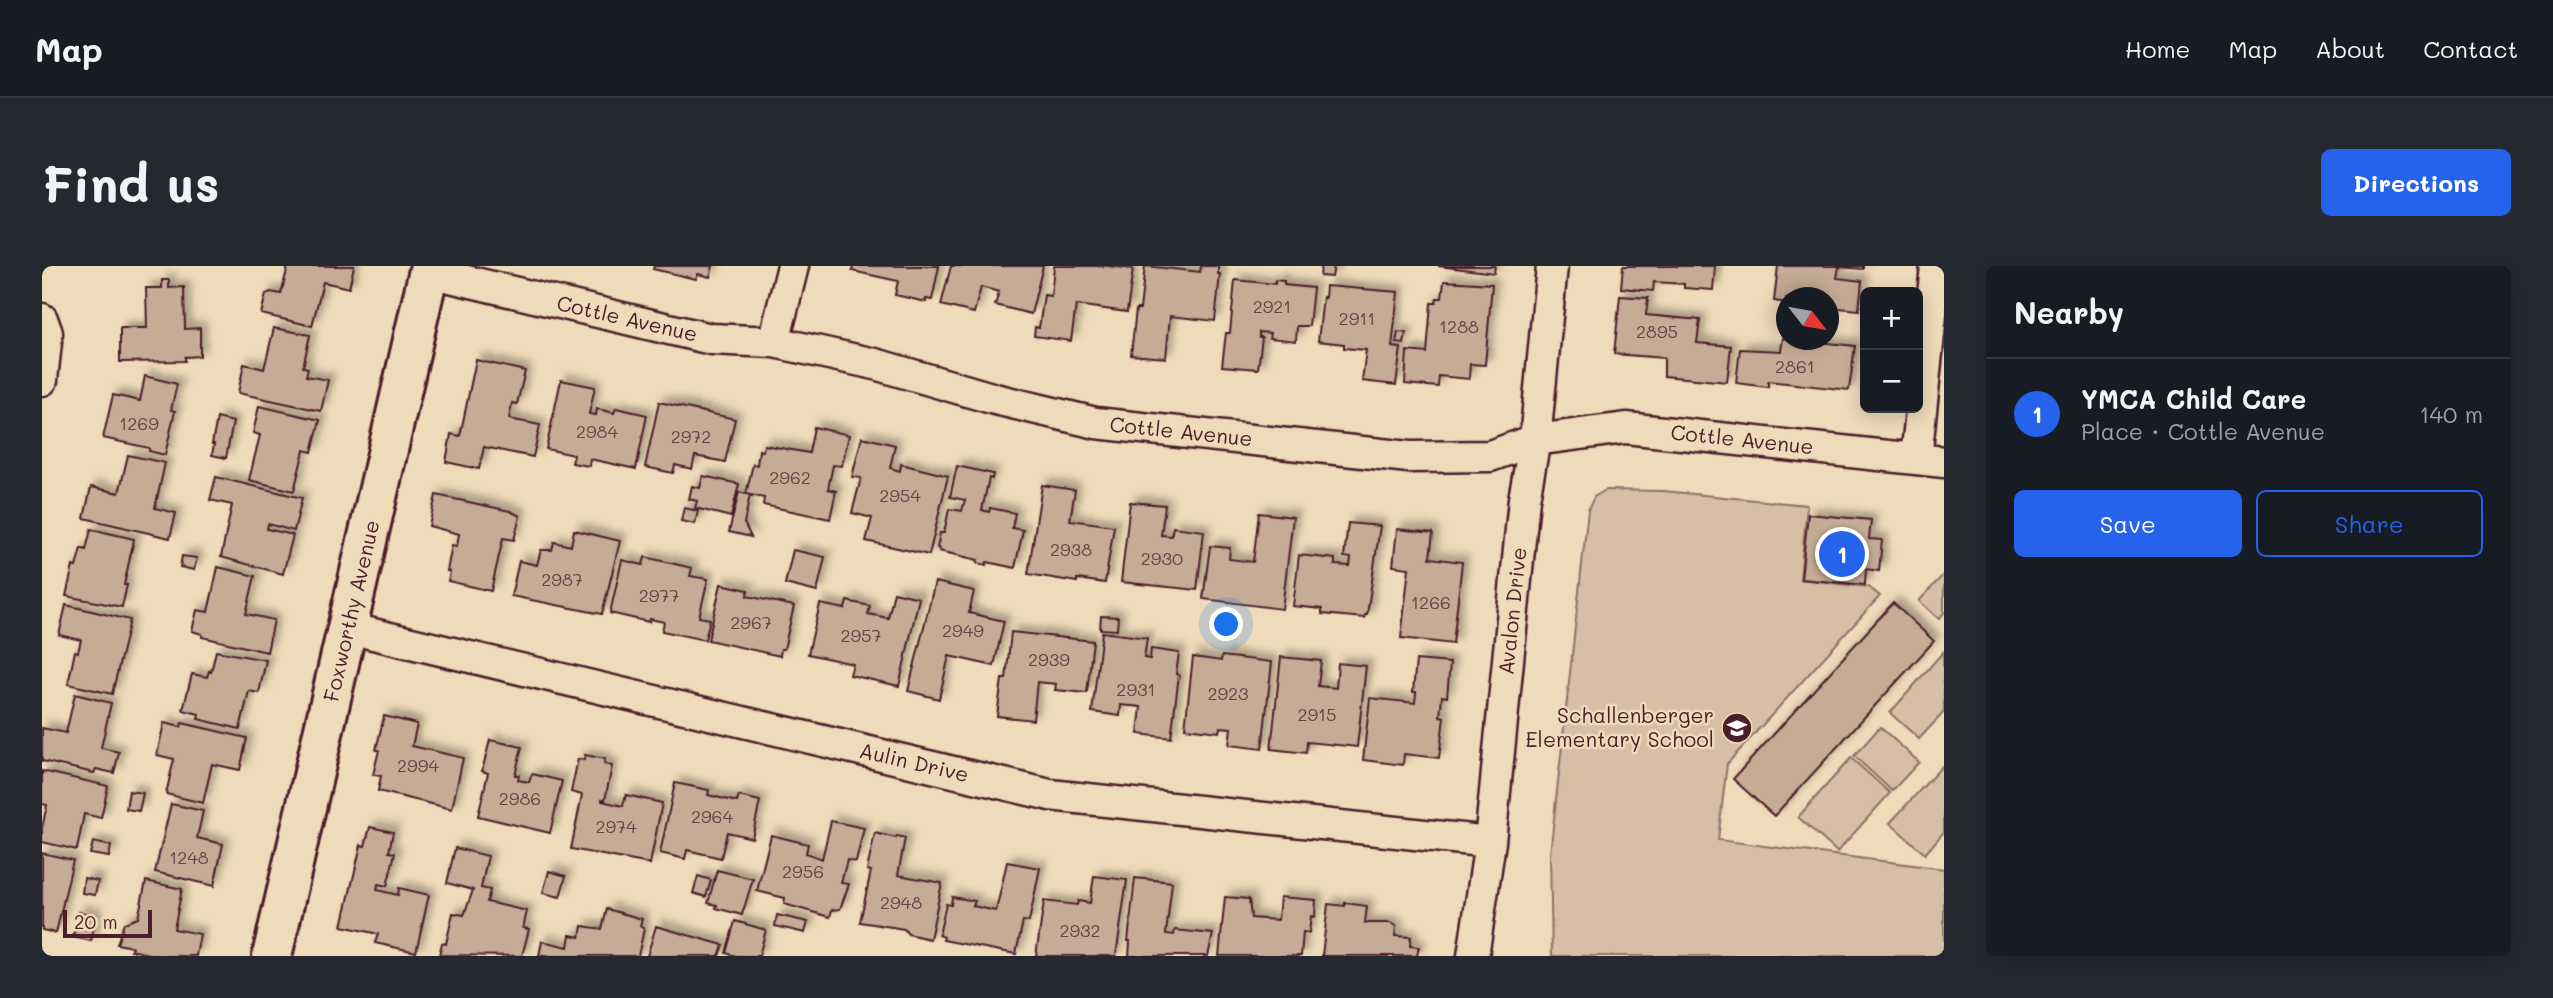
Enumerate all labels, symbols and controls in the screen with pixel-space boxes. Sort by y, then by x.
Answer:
text: Map [35,27,103,70]
text: Home [2125,33,2190,64]
text: Map [2228,33,2277,64]
text: About [2315,33,2385,64]
text: Contact [2423,33,2518,64]
button: Directions [2321,149,2511,216]
text: Find us [42,151,220,214]
north arrow [1776,287,1839,350]
map controls [1860,287,1923,413]
button: + [1860,287,1923,350]
street label: Cottle Avenue [554,288,700,347]
text: Nearby [2014,292,2124,332]
house number: 2921 [1253,294,1291,318]
house number: 2911 [1339,306,1375,330]
house number: 1288 [1439,314,1479,338]
house number: 2895 [1636,319,1678,343]
button: − [1860,350,1923,413]
house number: 2861 [1775,354,1815,378]
text: YMCA Child Care [2081,382,2306,416]
text: 1 [2032,399,2042,429]
text: 140 m [2419,399,2483,429]
street label: Cottle Avenue [1108,410,1254,451]
house number: 1269 [119,411,159,435]
text: Place · Cottle Avenue [2081,416,2325,446]
street label: Cottle Avenue [1669,418,1815,459]
house number: 2984 [576,419,618,443]
house number: 2972 [671,424,711,448]
house number: 2962 [769,465,811,489]
house number: 2954 [879,483,921,507]
button: Save [2014,490,2242,557]
button: Share [2256,490,2483,557]
street label: Foxworthy Avenue [317,517,385,704]
pin: 1 [1819,528,1865,580]
house number: 2938 [1050,537,1092,561]
house number: 2930 [1141,546,1183,570]
street label: Avalon Drive [1491,546,1532,676]
house number: 2987 [541,567,583,591]
house number: 2977 [639,583,679,607]
house number: 1266 [1411,590,1451,614]
your location [1209,607,1243,641]
house number: 2967 [730,610,772,634]
house number: 2949 [942,618,984,642]
house number: 2957 [840,623,882,647]
house number: 2939 [1028,647,1070,671]
house number: 2931 [1116,677,1156,701]
house number: 2923 [1207,681,1249,705]
place label: Schallenberger Elementary School [1526,701,1714,752]
house number: 2915 [1297,702,1337,726]
school or university icon: Schallenberger Elementary School [1720,711,1754,745]
street label: Aulin Drive [857,736,972,787]
house number: 2994 [397,753,439,777]
house number: 2986 [499,786,541,810]
house number: 2964 [691,804,733,828]
house number: 2974 [595,814,637,838]
house number: 1248 [169,845,209,869]
house number: 2956 [782,859,824,883]
house number: 2948 [880,890,922,914]
scale bar [63,907,152,939]
text: 20 m [74,909,118,934]
house number: 2932 [1059,918,1101,942]

